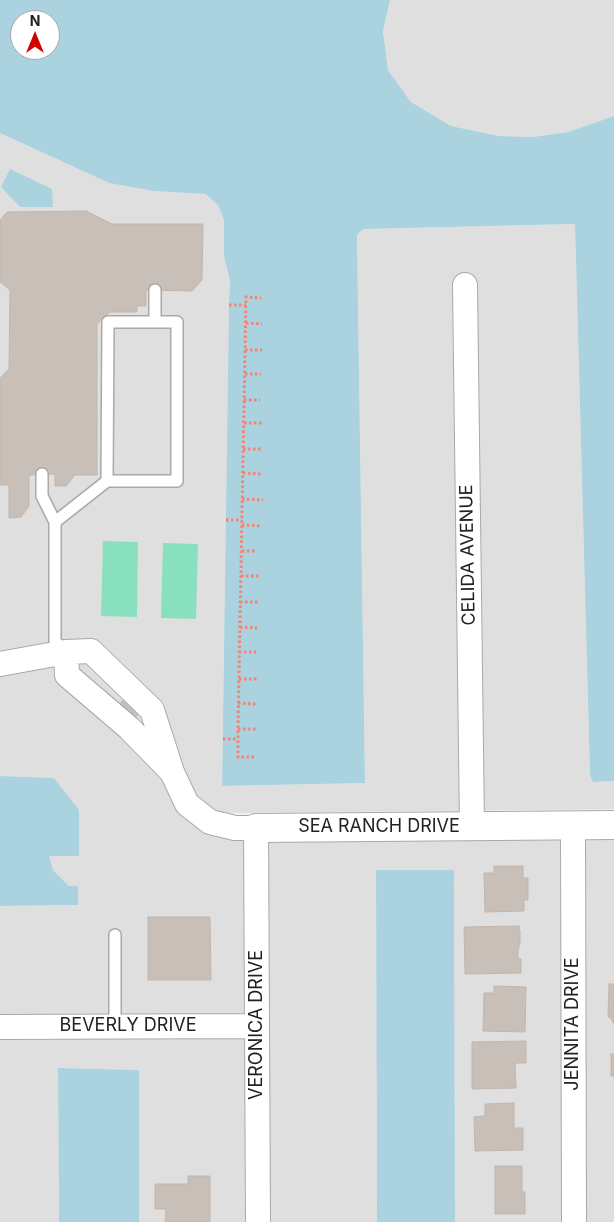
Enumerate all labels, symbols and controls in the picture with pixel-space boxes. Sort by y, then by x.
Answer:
north arrow [10,10,60,60]
text: N [30,12,40,29]
street label: CELIDA AVENUE [456,484,480,626]
street label: SEA RANCH DRIVE [298,816,460,838]
street label: VERONICA DRIVE [246,950,268,1100]
street label: JENNITA DRIVE [562,957,584,1091]
street label: BEVERLY DRIVE [60,1015,196,1037]

